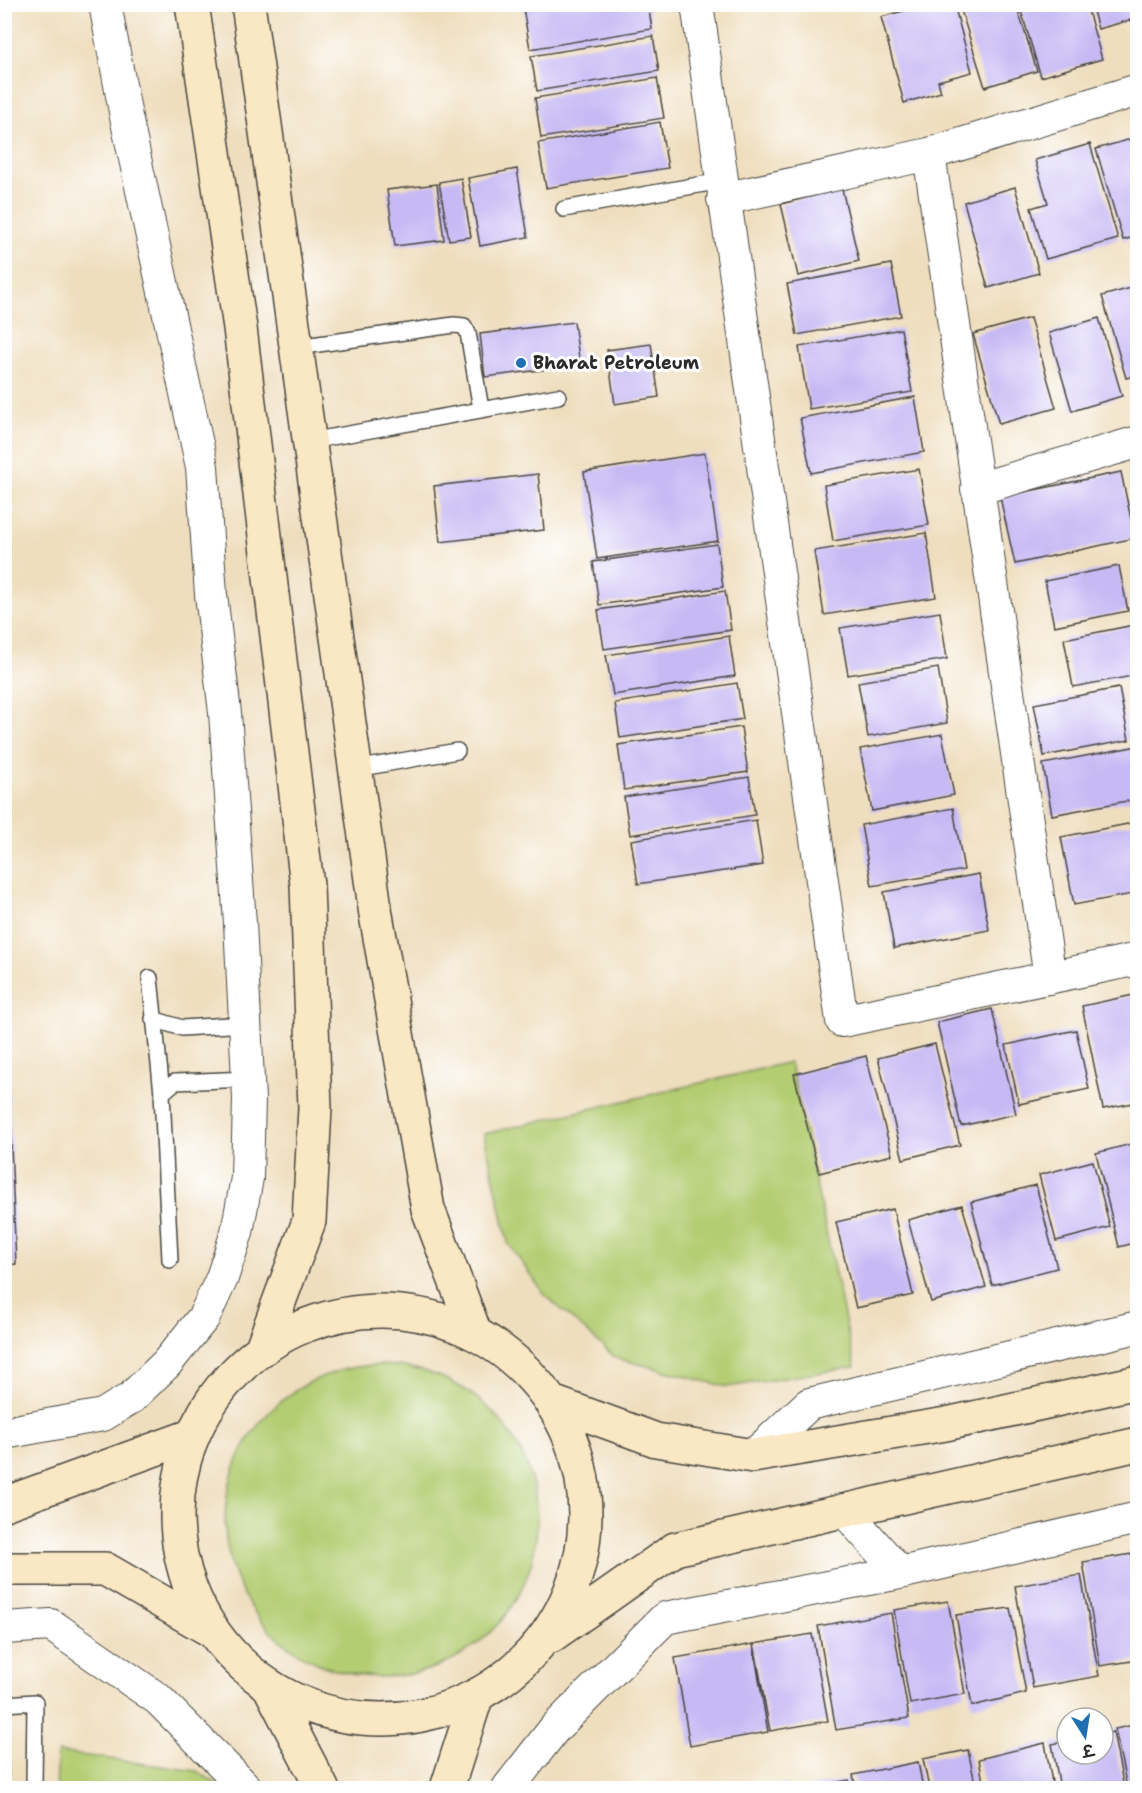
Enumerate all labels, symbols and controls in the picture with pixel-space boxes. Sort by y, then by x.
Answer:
place label: Bharat Petroleum [533,351,700,375]
marker: Bharat Petroleum [514,356,528,370]
north arrow [1055,1706,1115,1766]
text: उ [1079,1738,1097,1762]

